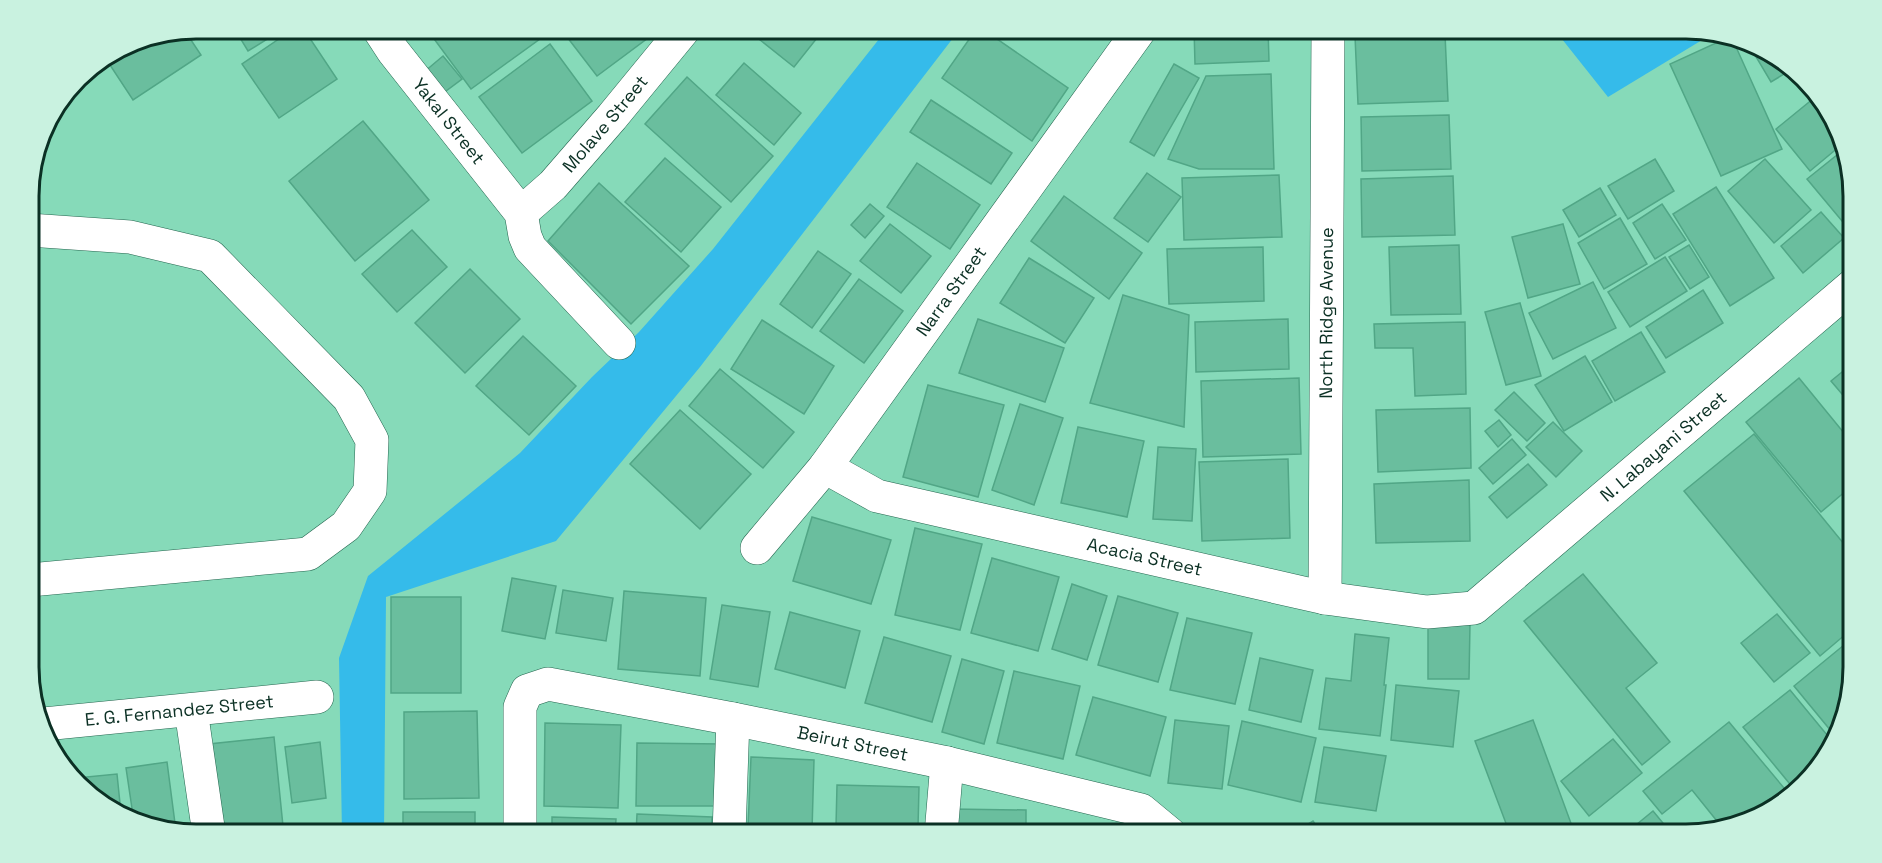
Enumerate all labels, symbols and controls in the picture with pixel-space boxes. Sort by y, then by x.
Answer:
street label: Molave Street [557,70,653,177]
street label: Yakal Street [408,73,490,169]
street label: North Ridge Avenue [1314,227,1338,399]
street label: Narra Street [911,242,991,341]
street label: N. Labayani Street [1595,386,1731,507]
street label: Acacia Street [1085,532,1205,581]
street label: E. G. Fernandez Street [84,689,275,731]
street label: Beirut Street [795,720,910,766]

